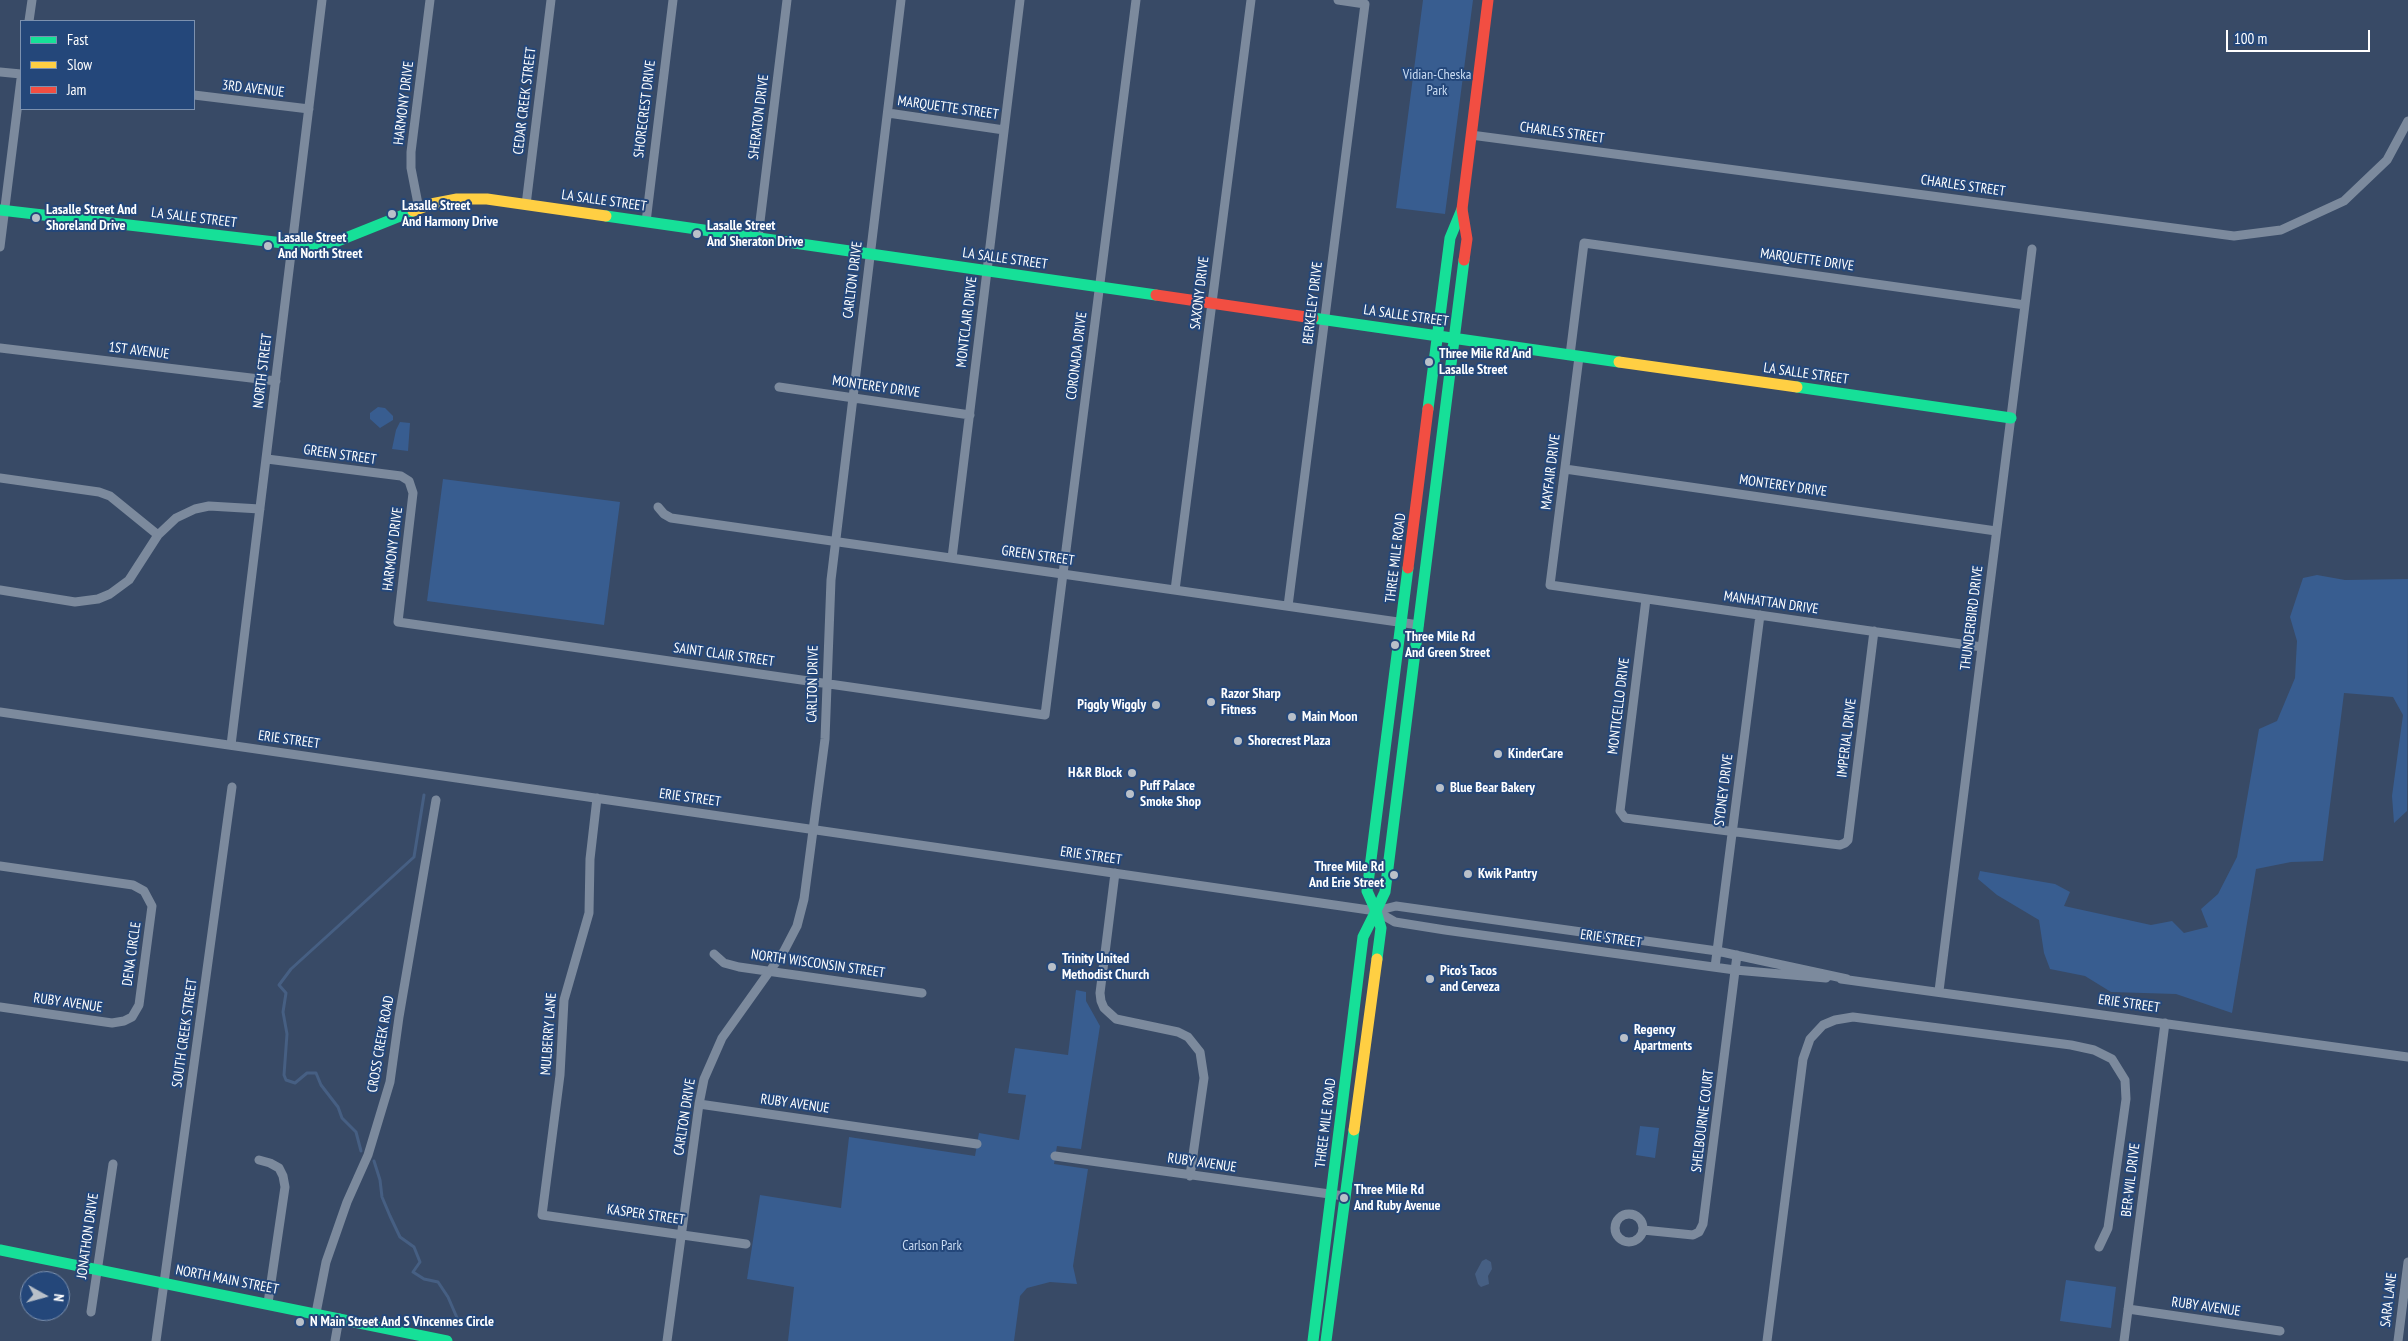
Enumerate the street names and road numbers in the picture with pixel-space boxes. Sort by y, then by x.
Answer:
street label: CEDAR CREEK STREET [510,46,540,156]
street label: SHORECREST DRIVE [631,59,659,159]
street label: HARMONY DRIVE [391,60,417,146]
street label: SHERATON DRIVE [745,74,773,160]
street label: 3RD AVENUE [221,77,285,101]
street label: MARQUETTE STREET [896,93,1000,123]
street label: CHARLES STREET [1519,119,1605,147]
street label: CHARLES STREET [1920,172,2006,200]
street label: LA SALLE STREET [560,187,648,215]
street label: LA SALLE STREET [150,204,238,232]
street label: CARLTON DRIVE [840,240,866,320]
street label: LA SALLE STREET [961,245,1049,273]
street label: MARQUETTE DRIVE [1759,245,1855,275]
street label: SAXONY DRIVE [1187,256,1213,330]
street label: BERKELEY DRIVE [1300,261,1326,345]
street label: MONTCLAIR DRIVE [953,276,981,368]
street label: LA SALLE STREET [1362,302,1450,330]
street label: CORONADA DRIVE [1063,311,1091,401]
street label: NORTH STREET [250,333,276,409]
street label: 1ST AVENUE [108,339,170,363]
street label: LA SALLE STREET [1762,360,1850,388]
street label: MONTEREY DRIVE [831,373,921,401]
street label: MAYFAIR DRIVE [1538,433,1564,511]
street label: GREEN STREET [303,442,377,468]
street label: MONTEREY DRIVE [1738,472,1828,500]
street label: HARMONY DRIVE [380,506,406,592]
street label: THREE MILE ROAD [1382,512,1410,604]
street label: GREEN STREET [1001,543,1075,569]
street label: THUNDERBIRD DRIVE [1957,565,1987,671]
street label: MANHATTAN DRIVE [1723,588,1819,618]
street label: SAINT CLAIR STREET [672,640,776,670]
street label: CARLTON DRIVE [804,645,822,723]
street label: MONTICELLO DRIVE [1605,657,1633,755]
street label: IMPERIAL DRIVE [1834,697,1860,779]
street label: ERIE STREET [257,727,321,753]
street label: SYDNEY DRIVE [1711,753,1737,827]
street label: ERIE STREET [658,785,722,811]
street label: ERIE STREET [1059,843,1123,869]
street label: DENA CIRCLE [119,921,145,987]
street label: ERIE STREET [1579,926,1643,952]
street label: NORTH WISCONSIN STREET [750,946,886,982]
street label: SOUTH CREEK STREET [169,977,201,1089]
street label: RUBY AVENUE [32,990,104,1016]
street label: ERIE STREET [2097,991,2161,1017]
street label: MULBERRY LANE [538,992,560,1076]
street label: CROSS CREEK ROAD [364,994,398,1094]
street label: SHELBOURNE COURT [1688,1069,1718,1173]
street label: CARLTON DRIVE [671,1077,699,1157]
street label: THREE MILE ROAD [1312,1077,1340,1169]
street label: RUBY AVENUE [759,1091,831,1117]
street label: BER-WIL DRIVE [2118,1142,2144,1218]
street label: RUBY AVENUE [1166,1150,1238,1176]
street label: JONATHON DRIVE [74,1192,102,1280]
street label: KASPER STREET [606,1201,686,1229]
street label: NORTH MAIN STREET [174,1262,280,1298]
street label: SARA LANE [2377,1272,2401,1328]
street label: RUBY AVENUE [2170,1294,2242,1320]

